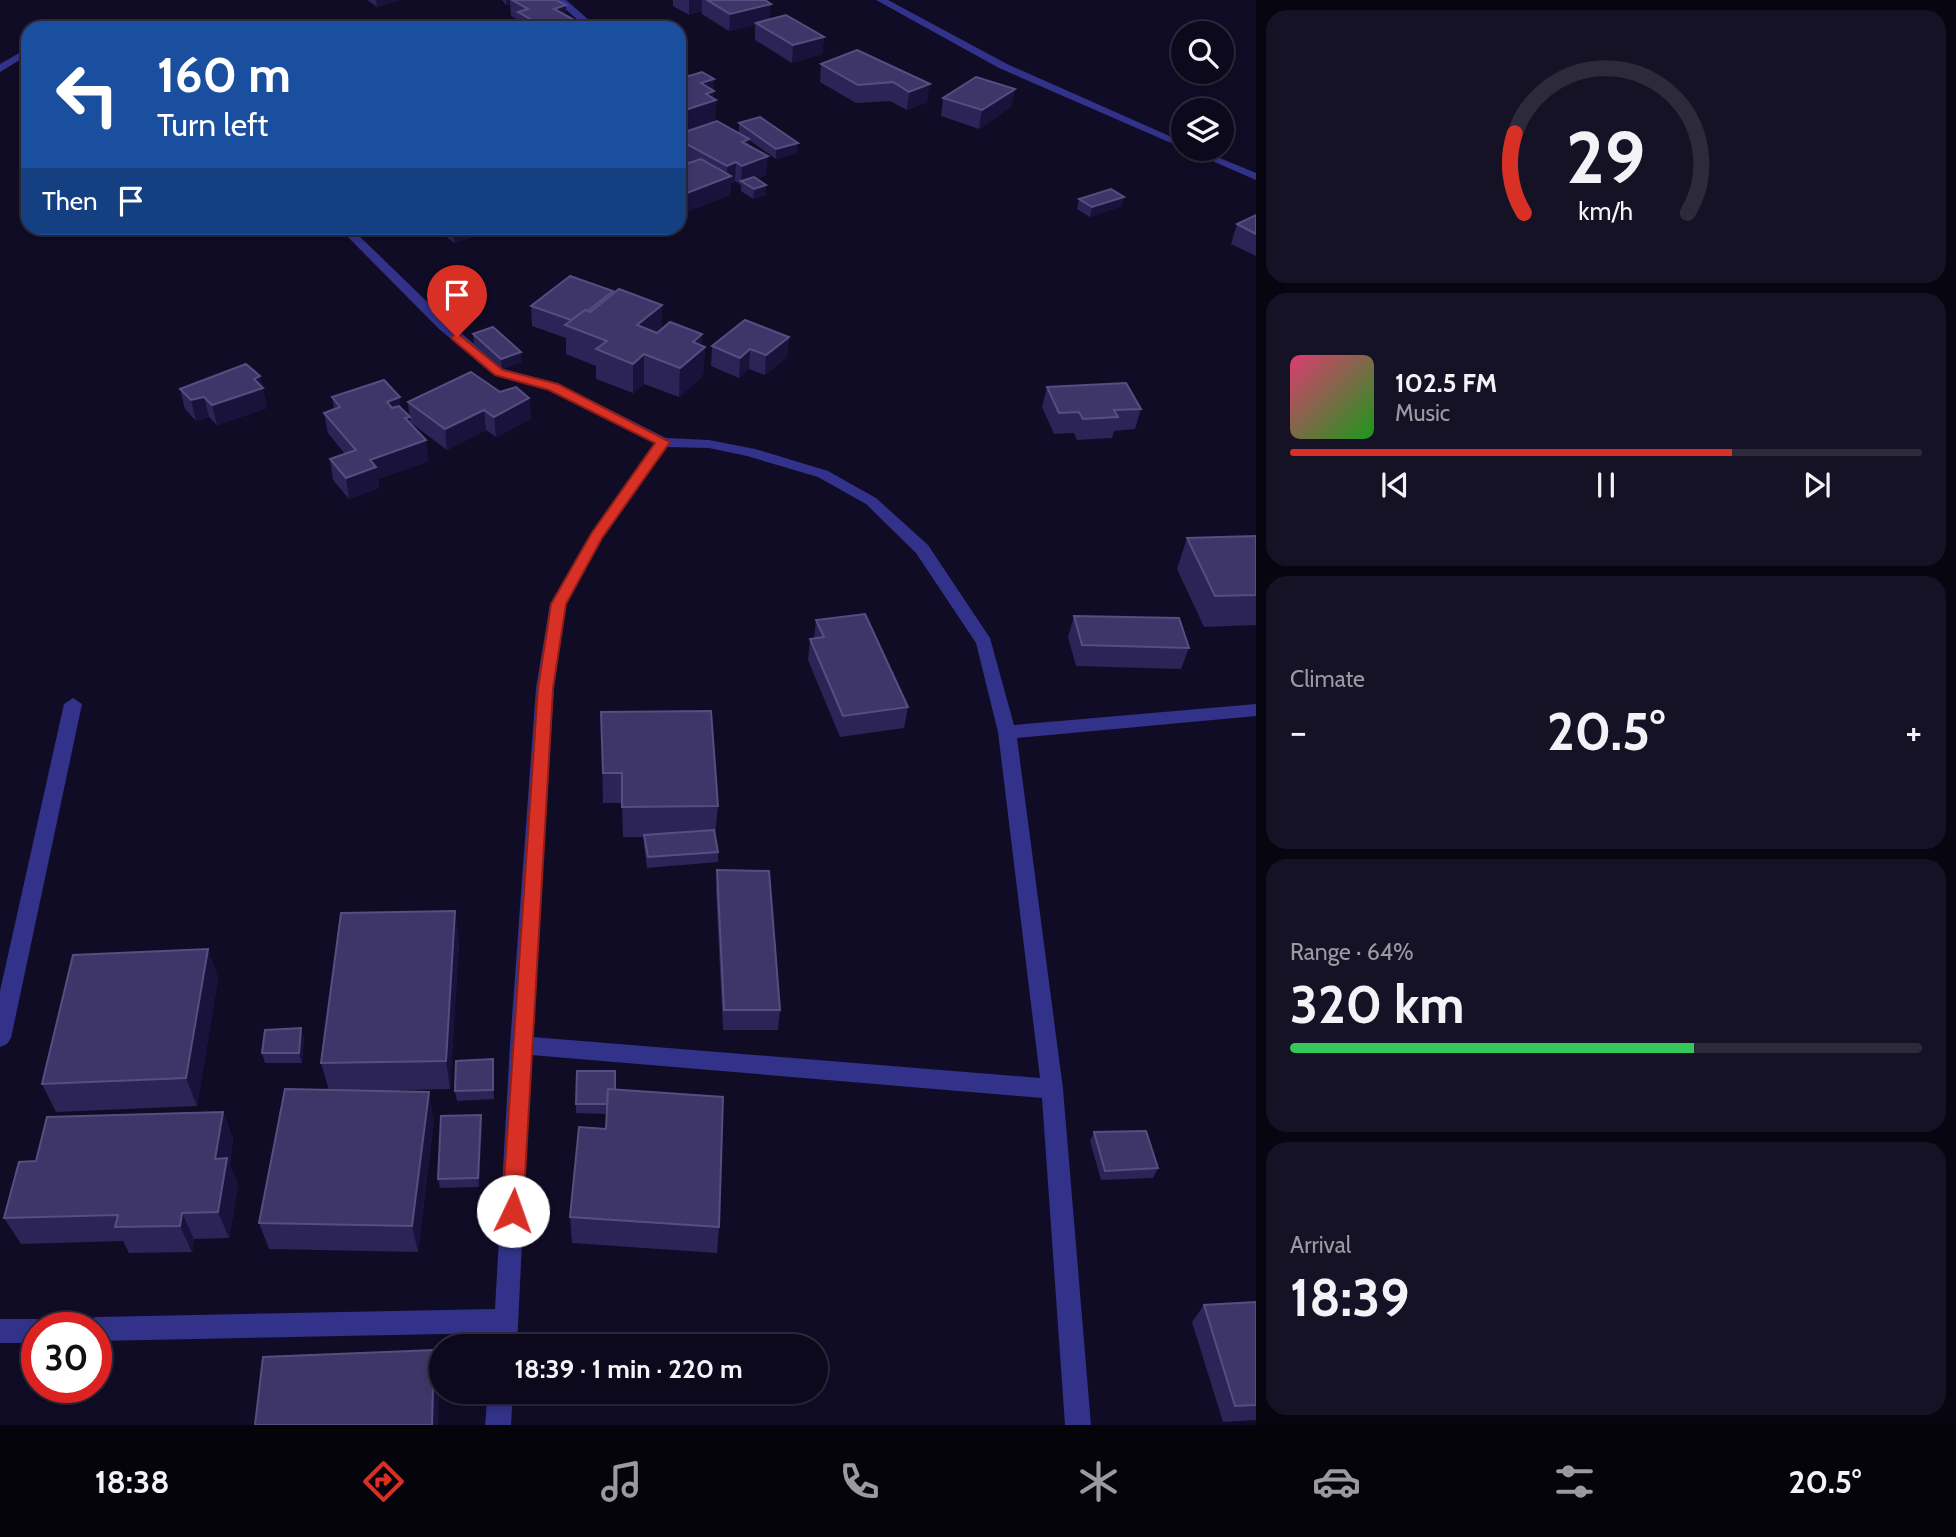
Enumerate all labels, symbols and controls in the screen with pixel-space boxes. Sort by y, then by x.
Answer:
map controls [1171,21,1234,161]
button: search [1171,21,1234,84]
text: 160 m [157,45,291,104]
icon: left [42,49,133,140]
button: layers [1171,98,1234,161]
text: Turn left [157,105,268,144]
text: 29 [1566,113,1646,201]
icon: arrive [112,182,150,220]
text: Then [42,185,98,217]
text: km/h [1579,195,1633,225]
pin [427,265,487,337]
icon: arrive [438,276,476,314]
text: 102.5 FM [1395,367,1497,399]
text: Music [1395,399,1450,427]
icon: previous [1376,466,1414,504]
icon: pause [1587,466,1625,504]
icon: next [1798,466,1836,504]
text: Climate [1290,665,1365,693]
text: 20.5° [1547,700,1665,763]
text: − [1290,708,1307,755]
text: + [1905,708,1922,755]
text: Range · 64% [1290,938,1414,966]
text: 320 km [1290,973,1464,1036]
position arrow [476,1174,550,1248]
text: Arrival [1290,1231,1351,1259]
text: 18:39 [1290,1266,1409,1329]
speed limit sign: 30 [21,1312,112,1403]
text: 18:39 · 1 min · 220 m [514,1353,743,1385]
icon: directions [359,1457,408,1506]
icon: music [597,1457,646,1506]
icon: phone [835,1457,884,1506]
icon: climate [1074,1457,1123,1506]
icon: car [1312,1457,1361,1506]
icon: filters [1550,1457,1599,1506]
text: 18:38 [95,1462,169,1501]
text: 20.5° [1789,1462,1861,1501]

